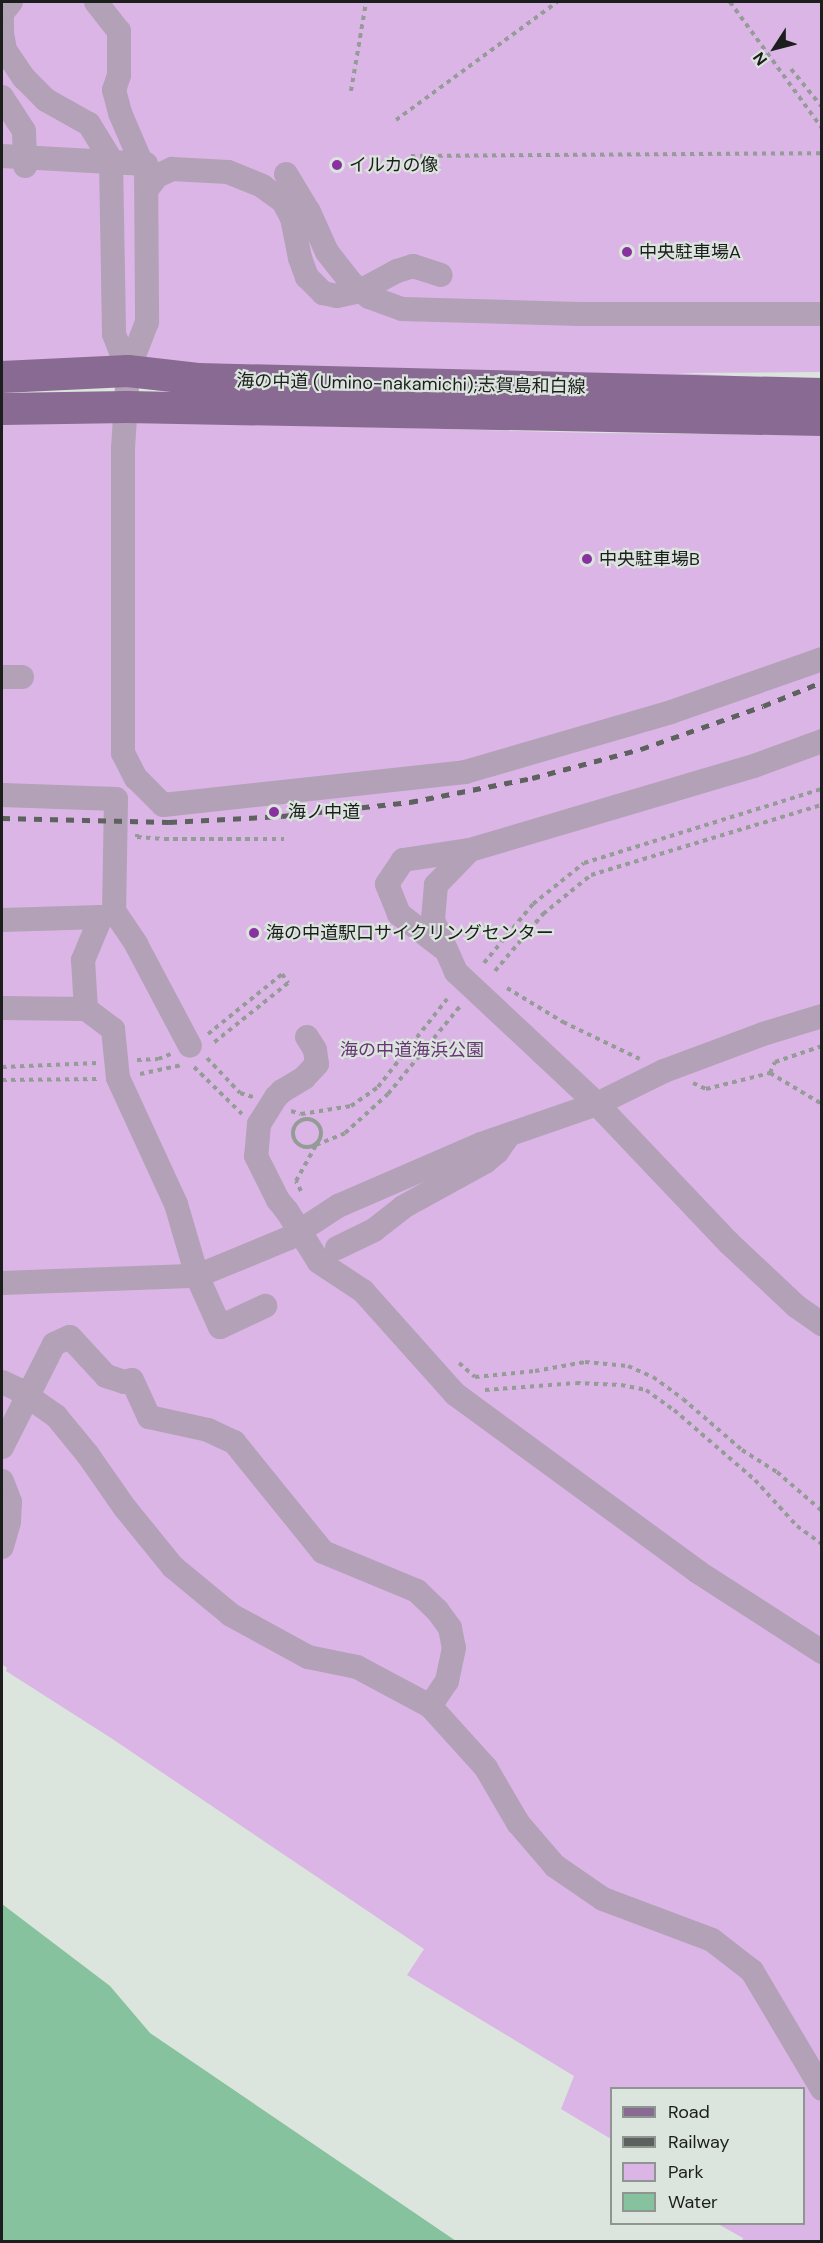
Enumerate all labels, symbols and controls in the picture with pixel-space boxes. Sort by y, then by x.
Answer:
north arrow [745,18,805,78]
text: N [748,48,772,70]
place label: イルカの像 [349,154,439,176]
marker: イルカの像 [330,158,344,172]
place label: 中央駐車場A [639,241,741,263]
marker: 中央駐車場A [620,245,634,259]
street label: 海の中道 (Umino-nakamichi);志賀島和白線 [236,370,586,398]
place label: 中央駐車場B [599,548,700,570]
marker: 中央駐車場B [580,552,594,566]
place label: 海ノ中道 [288,801,360,823]
marker: 海ノ中道 [265,803,283,821]
place label: 海の中道駅口サイクリングセンター [266,922,554,944]
marker: 海の中道駅口サイクリングセンター [247,926,261,940]
park label: 海の中道海浜公園 [340,1039,484,1061]
legend [610,2087,805,2225]
text: Road [668,2100,710,2124]
text: Railway [668,2130,730,2154]
text: Park [668,2160,704,2184]
text: Water [668,2190,718,2214]

